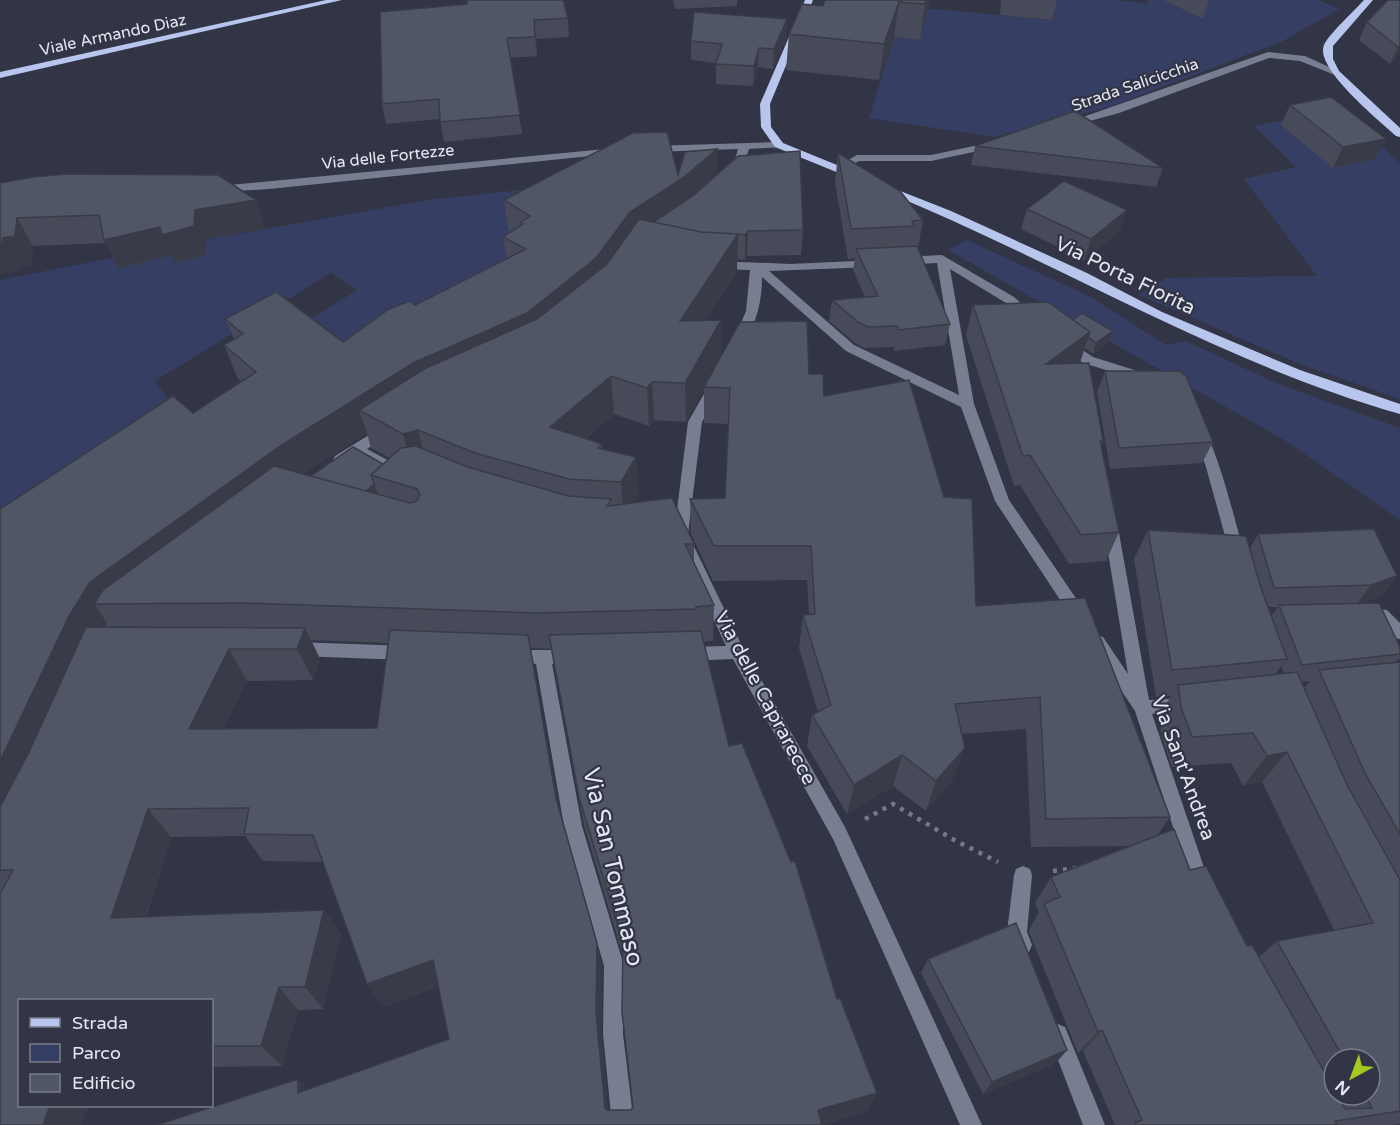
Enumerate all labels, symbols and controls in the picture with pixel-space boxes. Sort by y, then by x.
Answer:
street label: Viale Armando Diaz [38,10,188,60]
street label: Strada Salicicchia [1069,54,1201,116]
street label: Via delle Fortezze [321,140,455,174]
street label: Via Porta Fiorita [1051,232,1199,320]
street label: Via delle Caprarecce [709,607,821,789]
street label: Via Sant'Andrea [1146,692,1220,844]
street label: Via San Tommaso [576,765,650,969]
legend [18,999,213,1107]
text: Strada [72,1012,128,1034]
text: Parco [72,1042,121,1064]
north arrow [1322,1047,1382,1107]
text: Edificio [72,1072,136,1094]
text: N [1331,1076,1354,1099]

